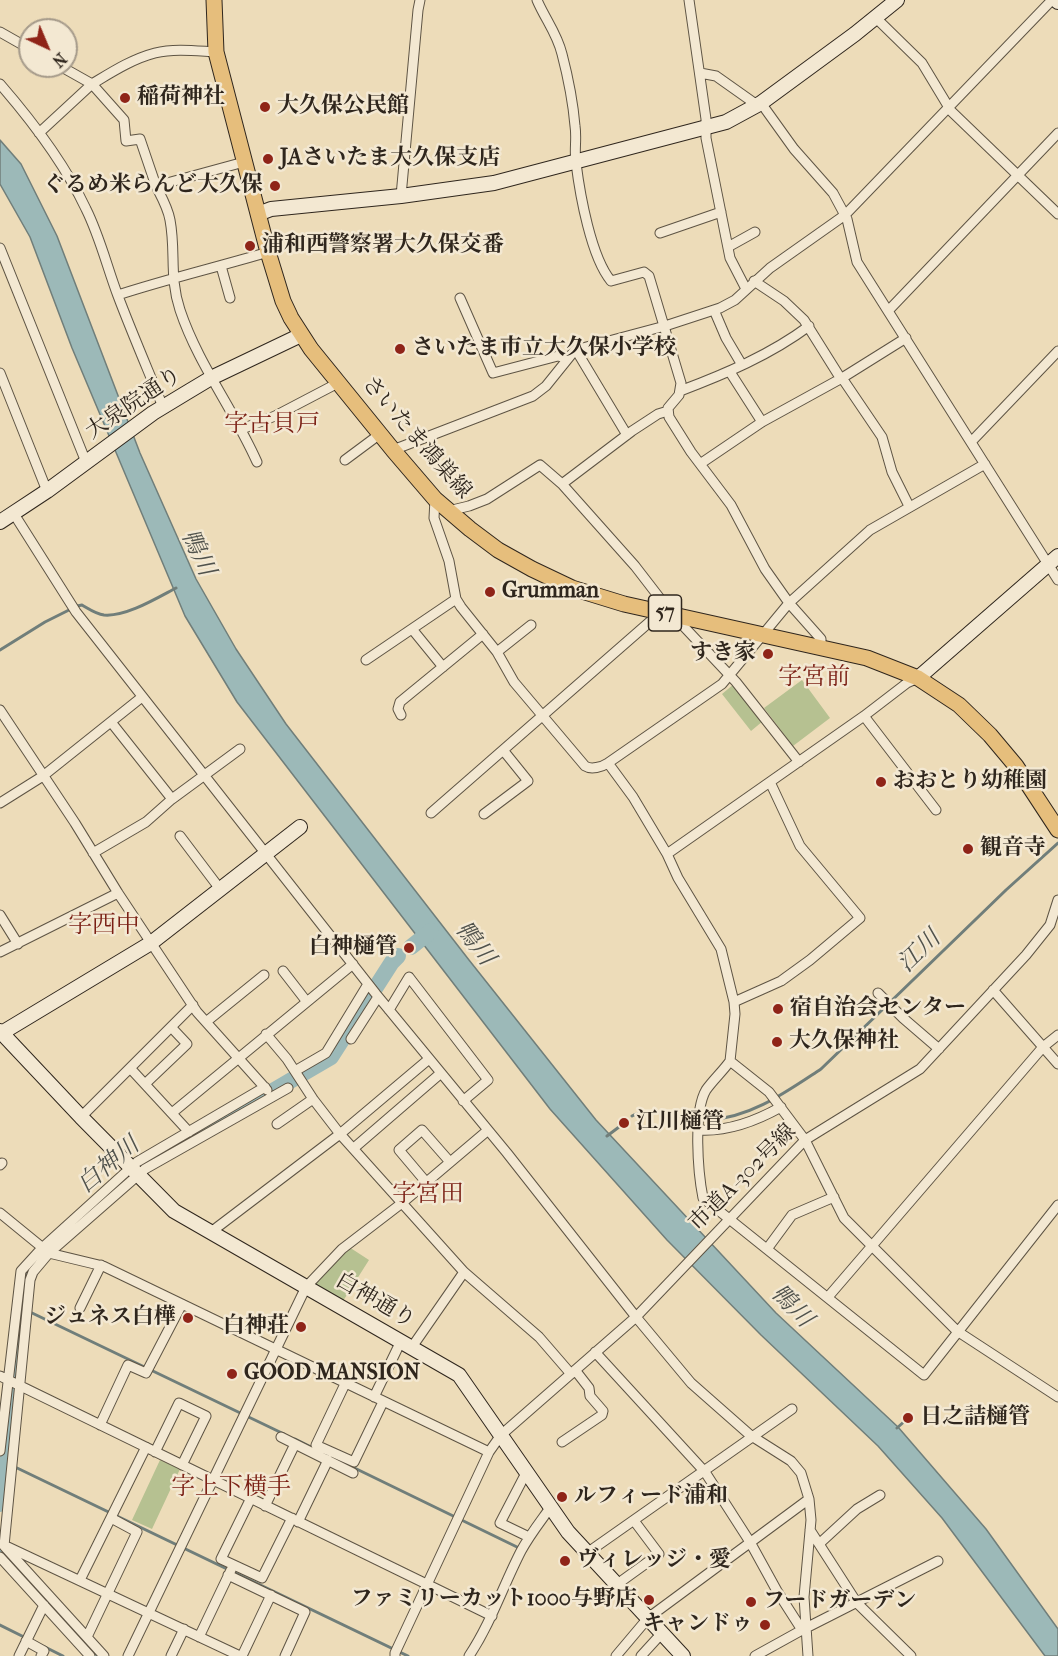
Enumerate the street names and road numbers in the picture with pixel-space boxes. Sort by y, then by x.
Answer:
street label: 大泉院通り [81,362,187,446]
street label: さいたま鴻巣線 [356,371,476,505]
road number: 57 [648,595,682,631]
street label: 市道A-302号線 [684,1119,802,1237]
street label: 白神通り [330,1268,420,1334]

